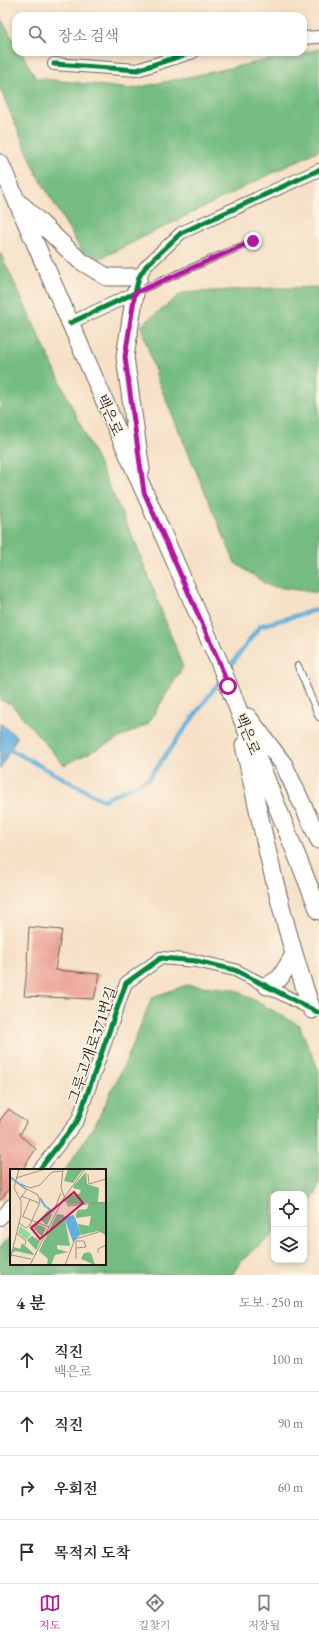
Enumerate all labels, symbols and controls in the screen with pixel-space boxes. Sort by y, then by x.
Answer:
search box [12,12,307,56]
icon: search [26,23,48,45]
text: 장소 검색 [58,26,119,45]
route end [244,232,262,250]
street label: 백은로 [92,391,128,439]
route start [219,677,237,695]
street label: 백은로 [231,710,265,758]
street label: 그루고개로371번길 [63,984,121,1106]
inset map [10,1169,106,1265]
map controls [271,1191,307,1263]
button: locate [271,1191,307,1227]
button: layers [271,1227,307,1263]
text: 4 분 [16,1292,45,1314]
text: 도보 · 250 m [239,1294,303,1311]
text: 직진 [54,1342,83,1361]
icon: ahead [16,1349,38,1371]
text: 100 m [272,1351,303,1368]
text: 백은로 [54,1363,92,1380]
icon: ahead [16,1413,38,1435]
text: 직진 [54,1415,83,1434]
text: 90 m [278,1415,303,1432]
icon: right [16,1477,38,1499]
text: 우회전 [54,1479,97,1498]
text: 60 m [278,1479,303,1496]
icon: arrive [16,1541,38,1563]
text: 목적지 도착 [54,1543,130,1562]
tab: 지도 [39,1592,61,1632]
tab: 길찾기 [139,1592,170,1632]
tab: 저장됨 [248,1592,280,1632]

